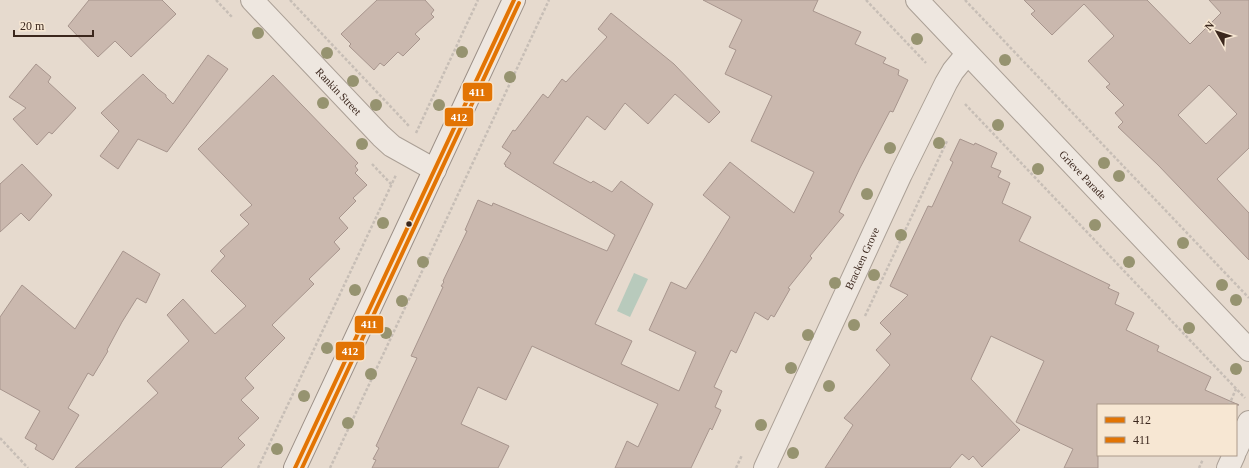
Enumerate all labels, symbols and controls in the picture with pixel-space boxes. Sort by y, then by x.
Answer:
scale bar [14,12,93,38]
north arrow [1197,12,1237,52]
text: 20 m [20,19,45,33]
text: N [1202,19,1216,33]
street label: Rankin Street [314,65,364,117]
line badge: 411 [462,82,493,102]
text: 411 [469,86,485,98]
line badge: 412 [444,107,474,127]
text: 412 [451,111,468,123]
street label: Grieve Parade [1057,148,1109,202]
unlabelled marker [404,219,414,229]
street label: Bracken Grove [842,225,882,291]
line badge: 411 [354,315,384,334]
text: 411 [361,318,377,330]
line badge: 412 [335,341,365,361]
text: 412 [342,345,359,357]
legend [1097,404,1237,456]
text: 412 [1133,413,1151,427]
text: 411 [1133,433,1151,447]

